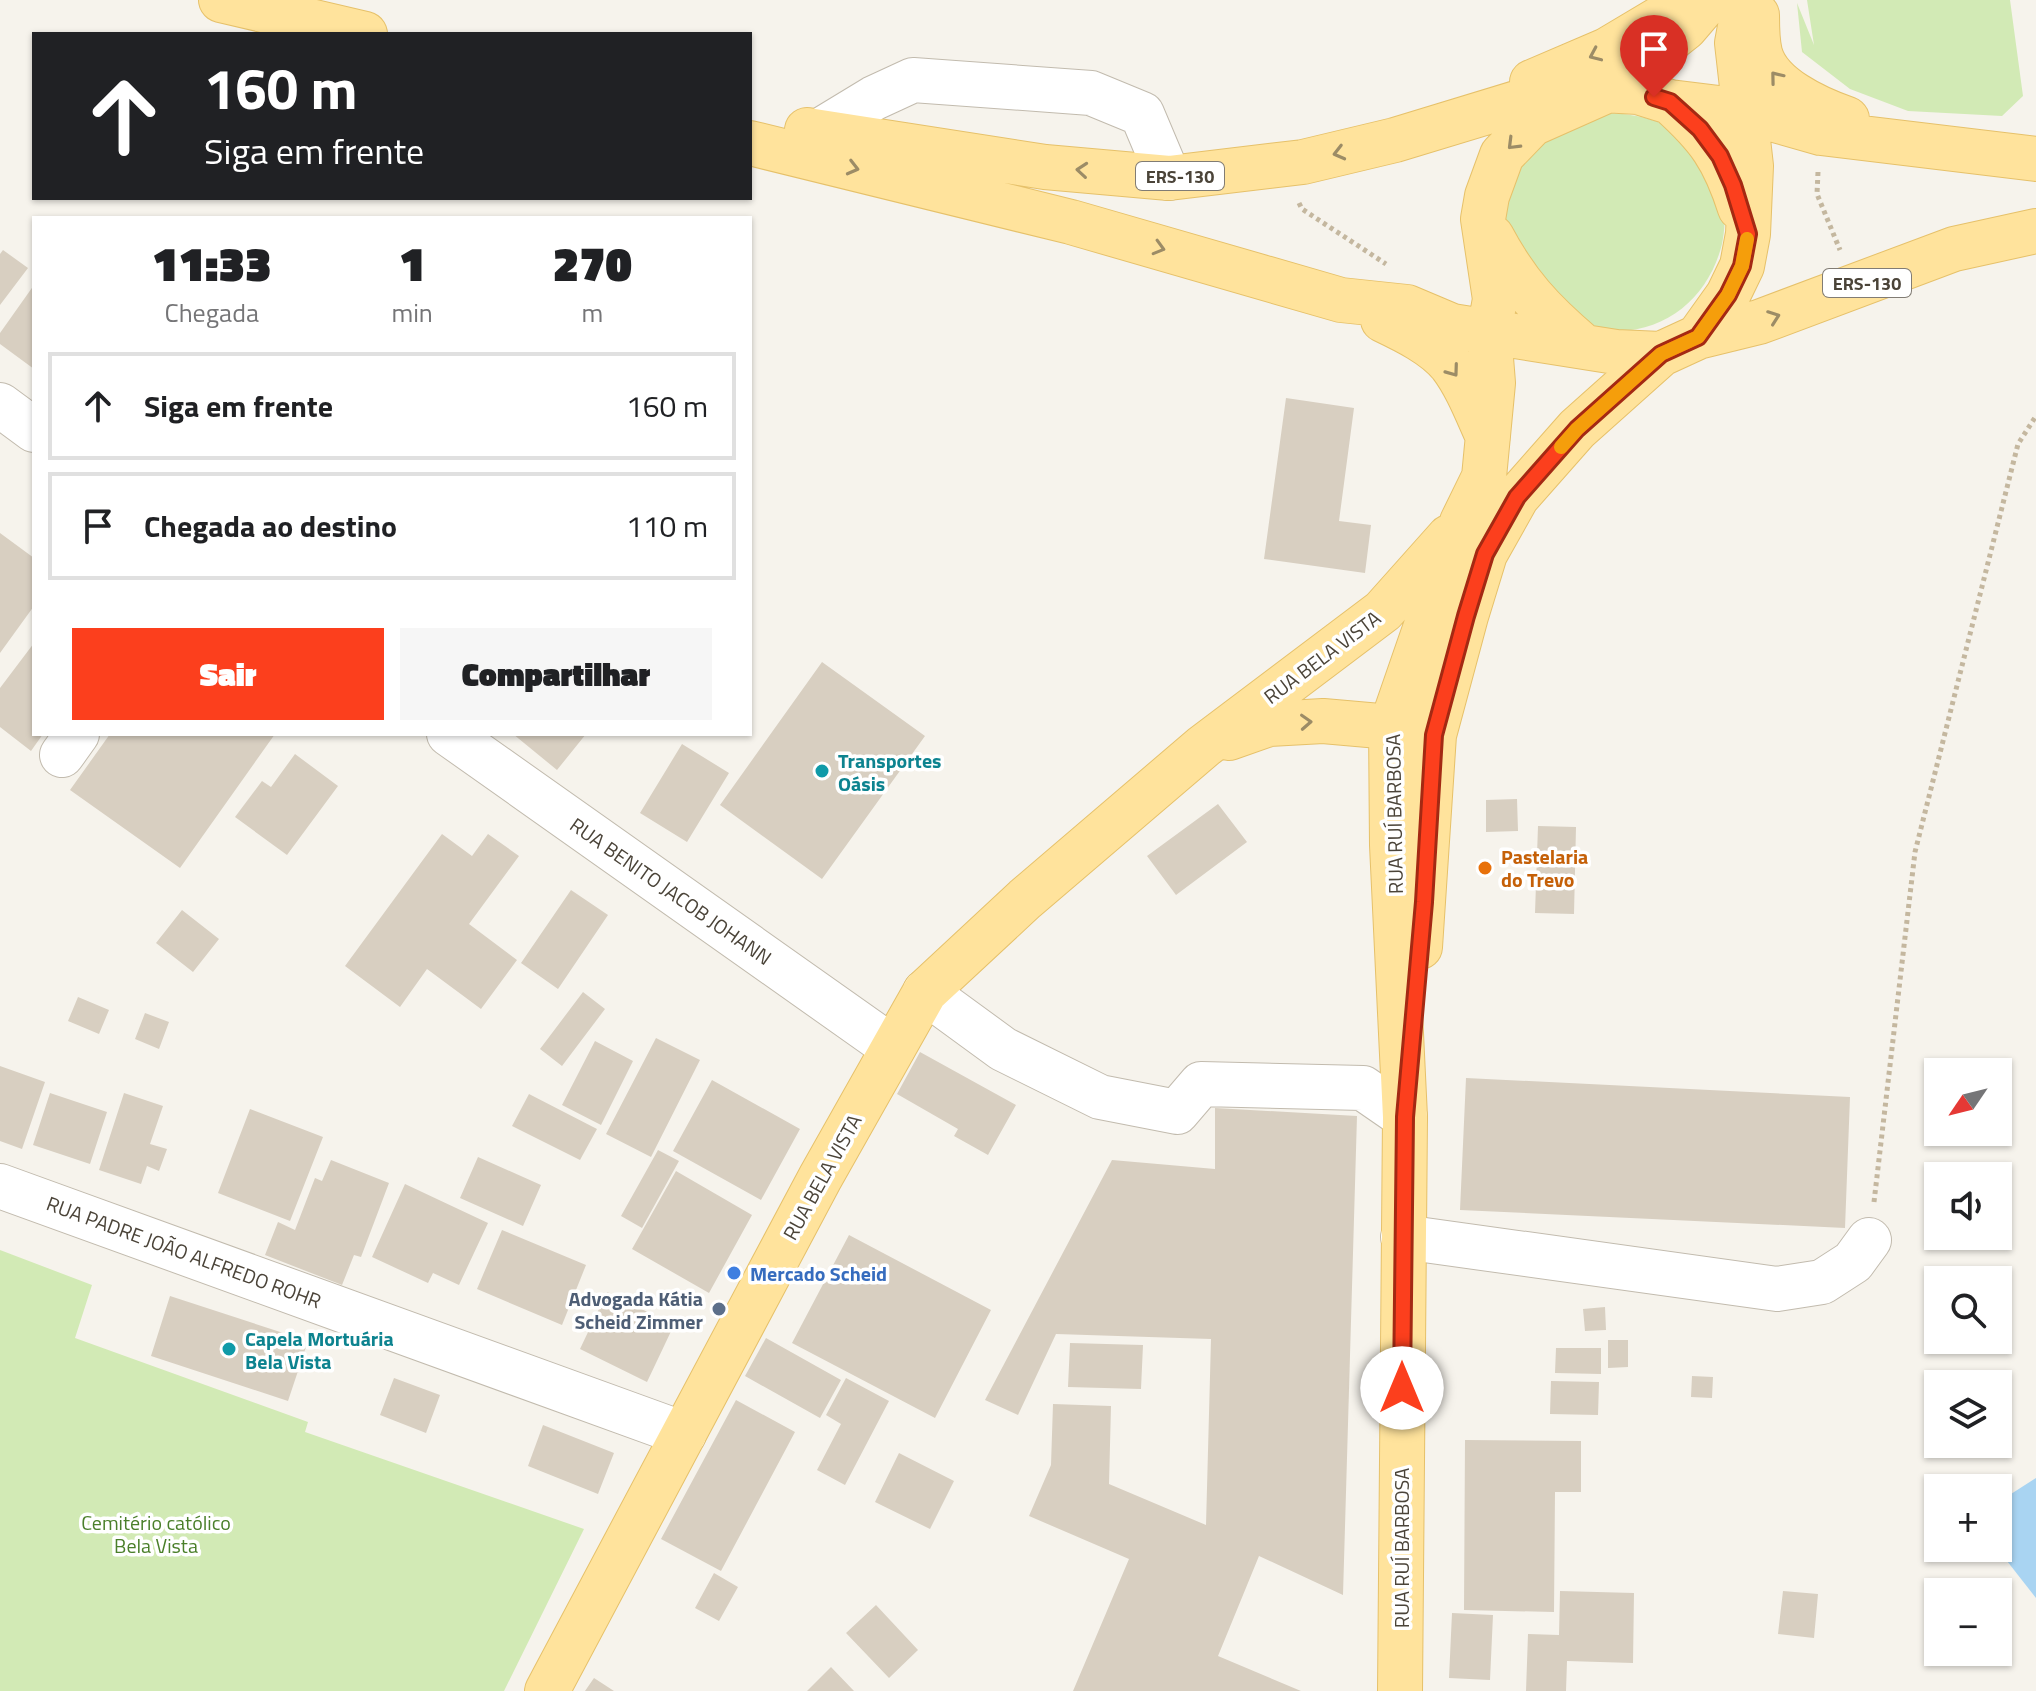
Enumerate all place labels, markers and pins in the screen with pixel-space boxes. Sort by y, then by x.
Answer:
pin [1620,15,1688,97]
place label: Transportes Oásis [838,745,942,799]
marker: Transportes Oásis [813,762,831,780]
place label: Pastelaria do Trevo [1501,841,1588,895]
marker: Pastelaria do Trevo [1476,859,1494,877]
place label: Mercado Scheid [750,1258,887,1289]
marker: Mercado Scheid [725,1264,743,1282]
place label: Advogada Kátia Scheid Zimmer [568,1283,704,1337]
marker: Advogada Kátia Scheid Zimmer [710,1300,728,1318]
place label: Capela Mortuária Bela Vista [245,1323,394,1377]
marker: Capela Mortuária Bela Vista [220,1340,238,1358]

